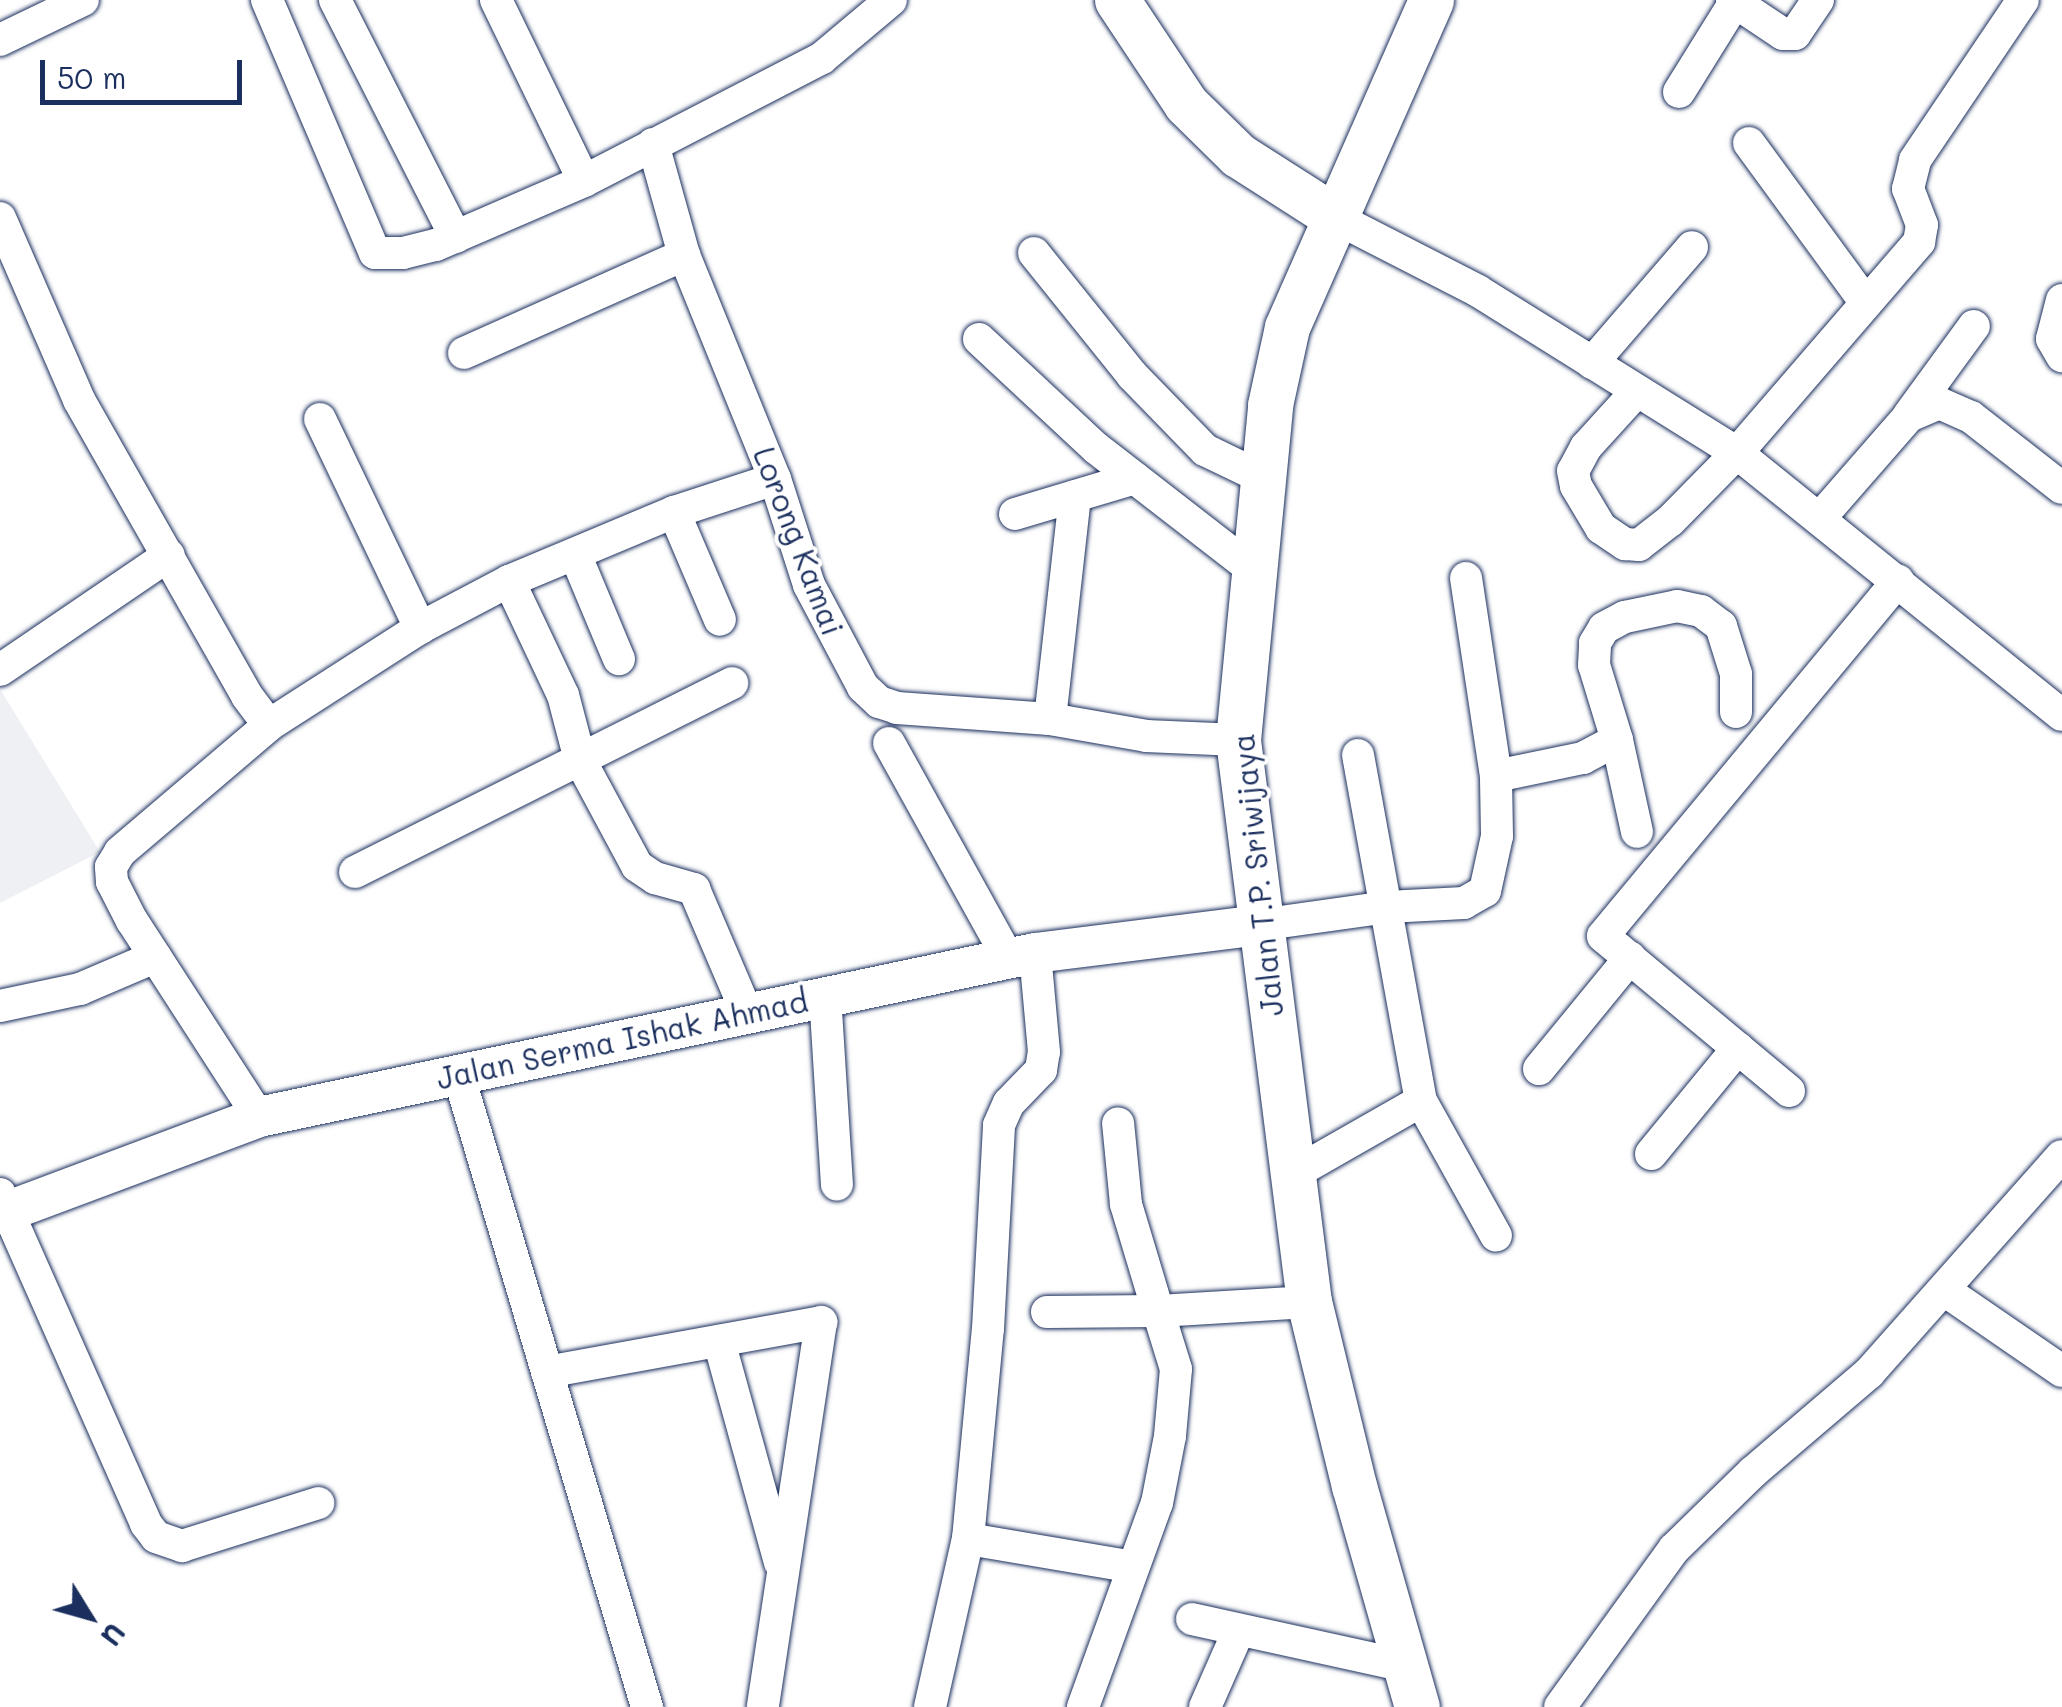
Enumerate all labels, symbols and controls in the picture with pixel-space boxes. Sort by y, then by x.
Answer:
scale bar [45,40,248,102]
text: 50 m [57,57,127,97]
street label: Lorong Kamai [747,442,851,640]
street label: Jalan T.P. Sriwijaya [1224,732,1290,1018]
street label: Jalan Serma Ishak Ahmad [433,982,811,1096]
north arrow [40,1567,140,1667]
text: U [94,1616,134,1654]

